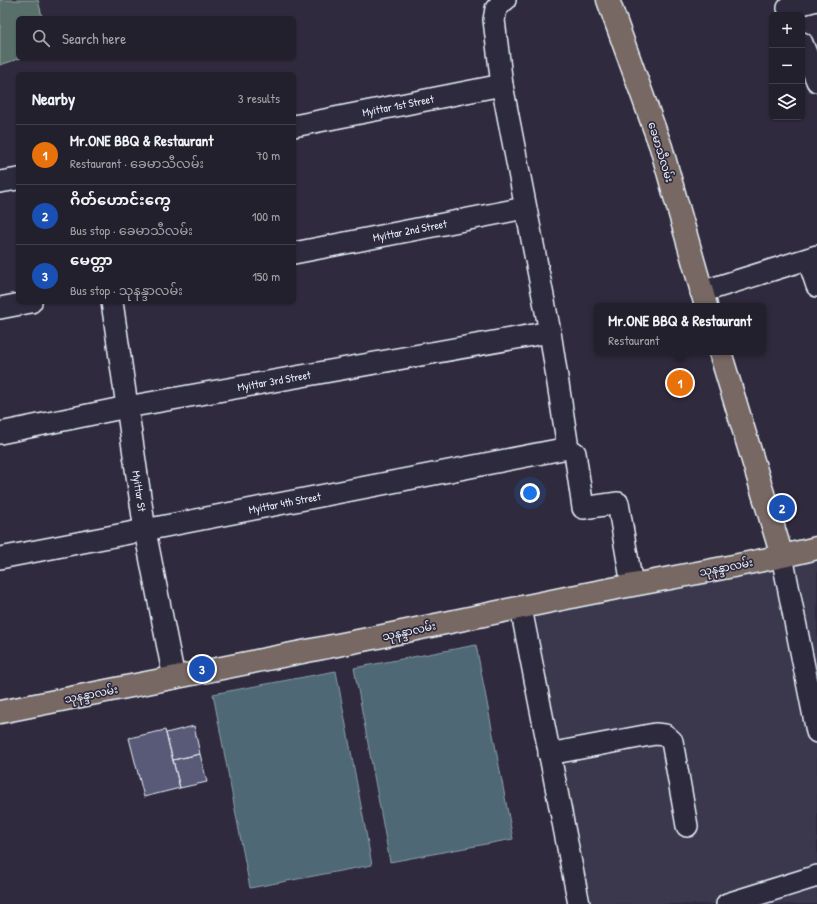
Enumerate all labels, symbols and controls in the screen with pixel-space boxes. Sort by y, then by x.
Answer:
map controls [769,12,805,120]
button: + [769,12,805,48]
search box [16,16,296,60]
icon: search [30,27,52,49]
text: Search here [62,28,126,49]
button: − [769,48,805,84]
button: layers [769,84,805,120]
text: Nearby [32,87,75,110]
text: 3 results [238,89,280,107]
street label: Myittar 1st Street [361,92,435,119]
street label: ခေမာသီလမ်း [645,120,677,184]
text: Mr.ONE BBQ & Restaurant [70,130,213,151]
text: 1 [43,146,47,164]
text: 70 m [256,146,280,164]
text: Restaurant · ခေမာသီလမ်း [70,154,204,172]
text: ဂိတ်ဟောင်းကွေ [70,189,171,210]
text: 2 [42,207,48,225]
text: 100 m [252,207,280,225]
street label: Myittar 2nd Street [372,216,448,244]
text: Bus stop · ခေမာသီလမ်း [70,221,193,239]
text: မေတ္တာ [70,249,113,270]
text: 3 [42,267,48,285]
text: 150 m [252,267,280,285]
text: Bus stop · သုနန္ဒာလမ်း [70,281,183,299]
popup [594,303,766,355]
text: Mr.ONE BBQ & Restaurant [608,310,752,331]
text: Restaurant [608,331,660,349]
street label: Myittar 3rd Street [236,368,312,394]
pin: 1 [667,368,693,398]
street label: Myittar St [129,470,149,513]
your location [520,483,540,503]
street label: Myittar 4th Street [247,489,322,517]
pin: 2 [769,493,795,523]
street label: သုနန္ဒာလမ်း [698,555,755,581]
street label: သုနန္ဒာလမ်း [381,618,438,646]
pin: 3 [189,654,215,684]
street label: သုနန္ဒာလမ်း [63,682,120,708]

